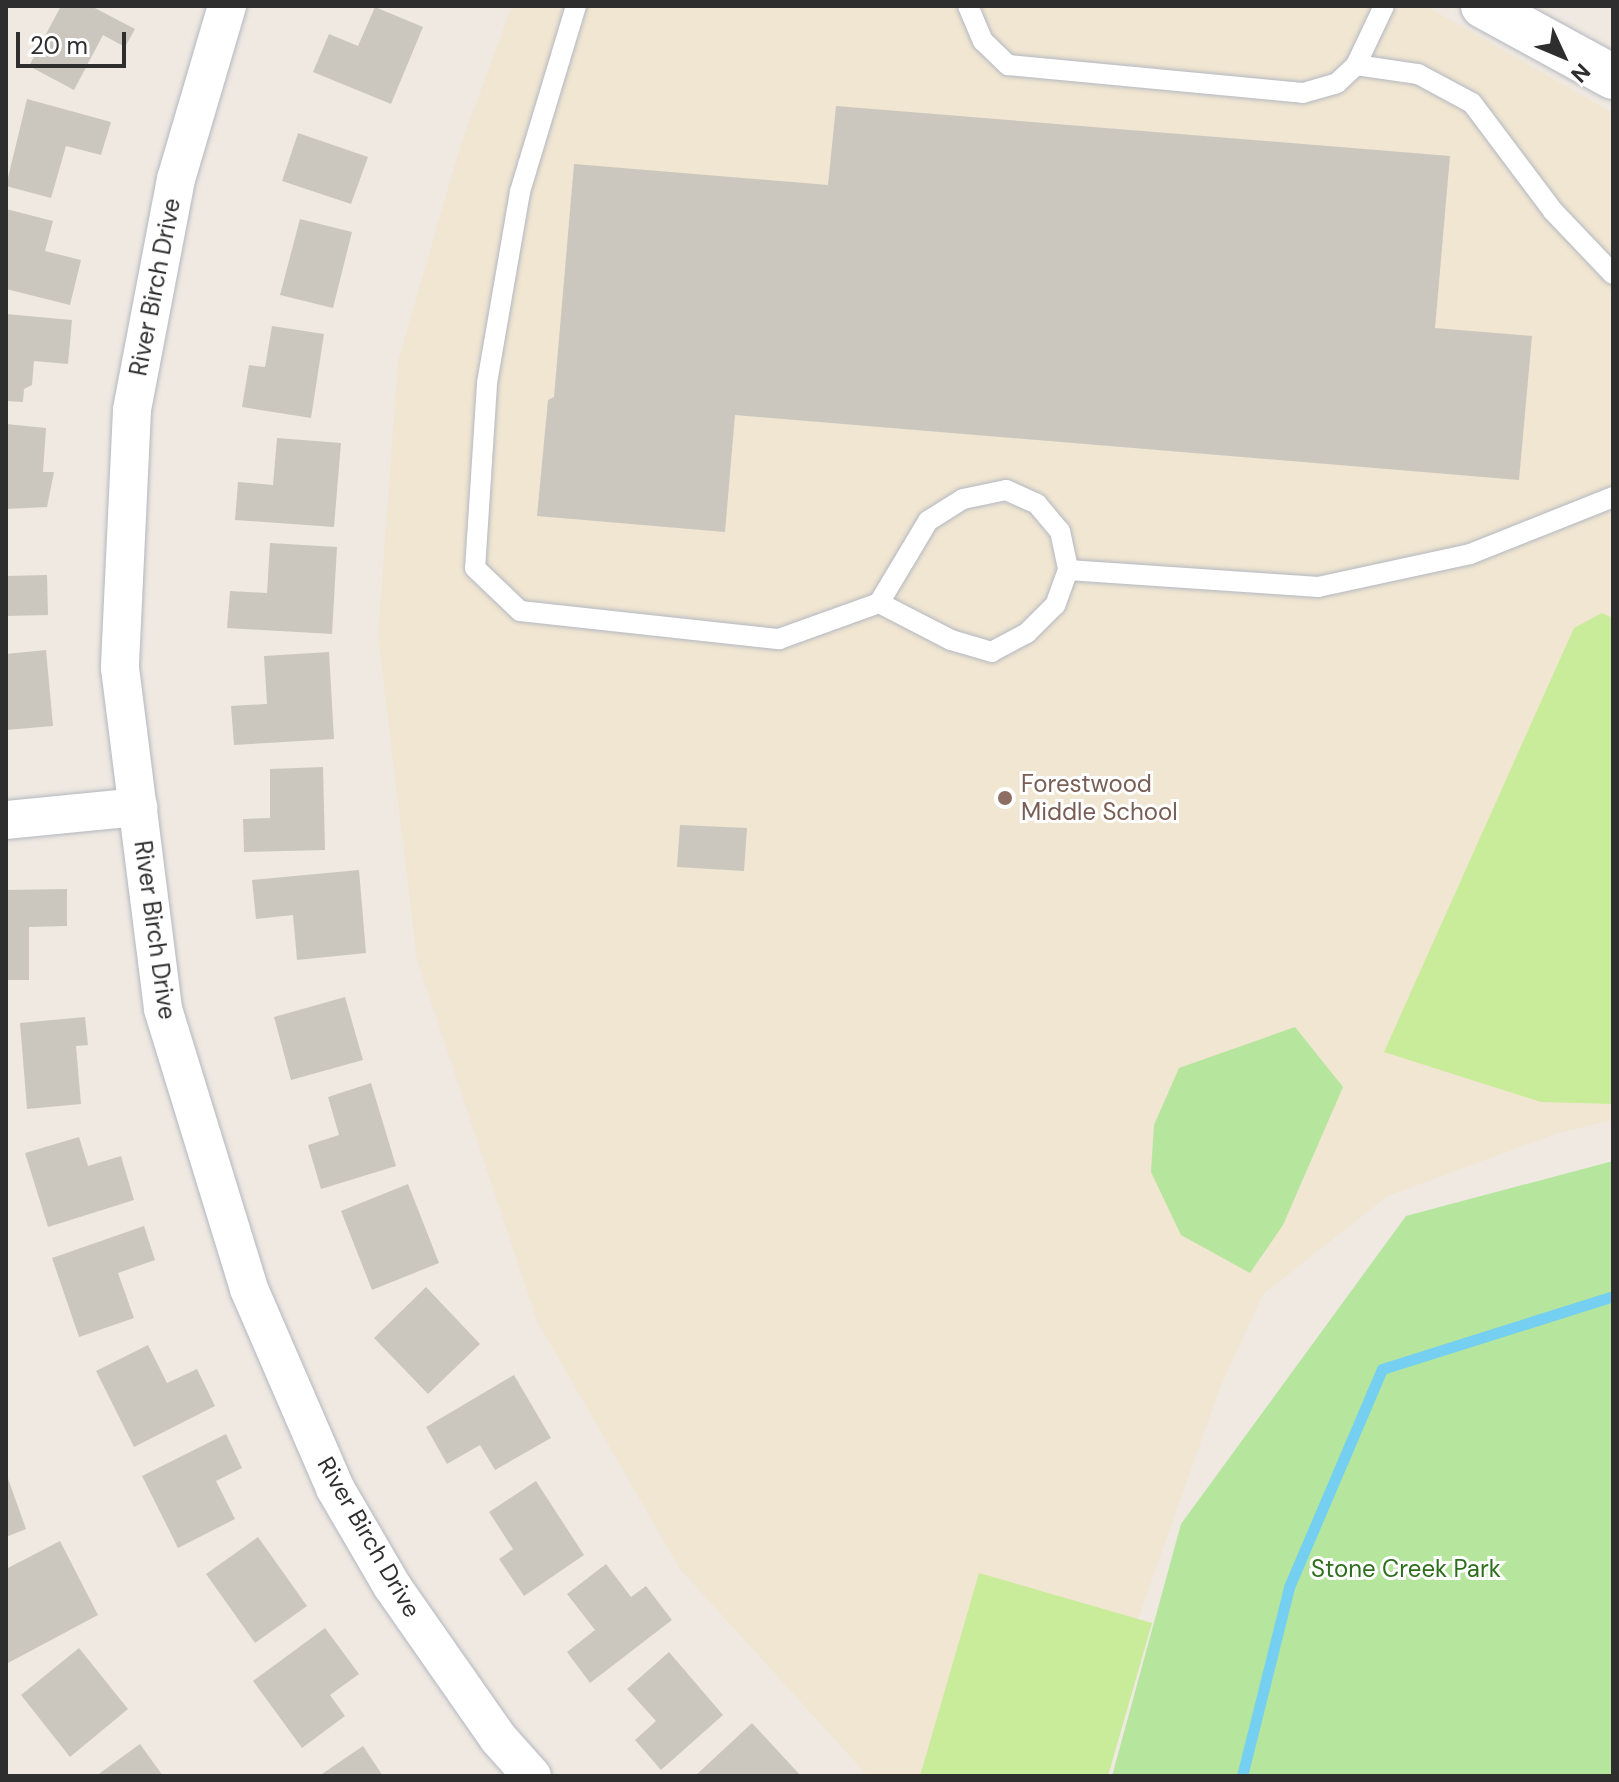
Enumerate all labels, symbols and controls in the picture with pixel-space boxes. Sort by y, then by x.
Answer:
scale bar [20,16,130,66]
north arrow [1523,16,1603,96]
text: 20 m [30,30,88,61]
text: N [1565,57,1597,89]
street label: River Birch Drive [124,196,186,378]
place label: Forestwood Middle School [1021,770,1178,826]
marker: Forestwood Middle School [996,789,1014,807]
street label: River Birch Drive [128,839,182,1021]
street label: River Birch Drive [311,1452,427,1622]
park label: Stone Creek Park [1311,1555,1501,1583]

